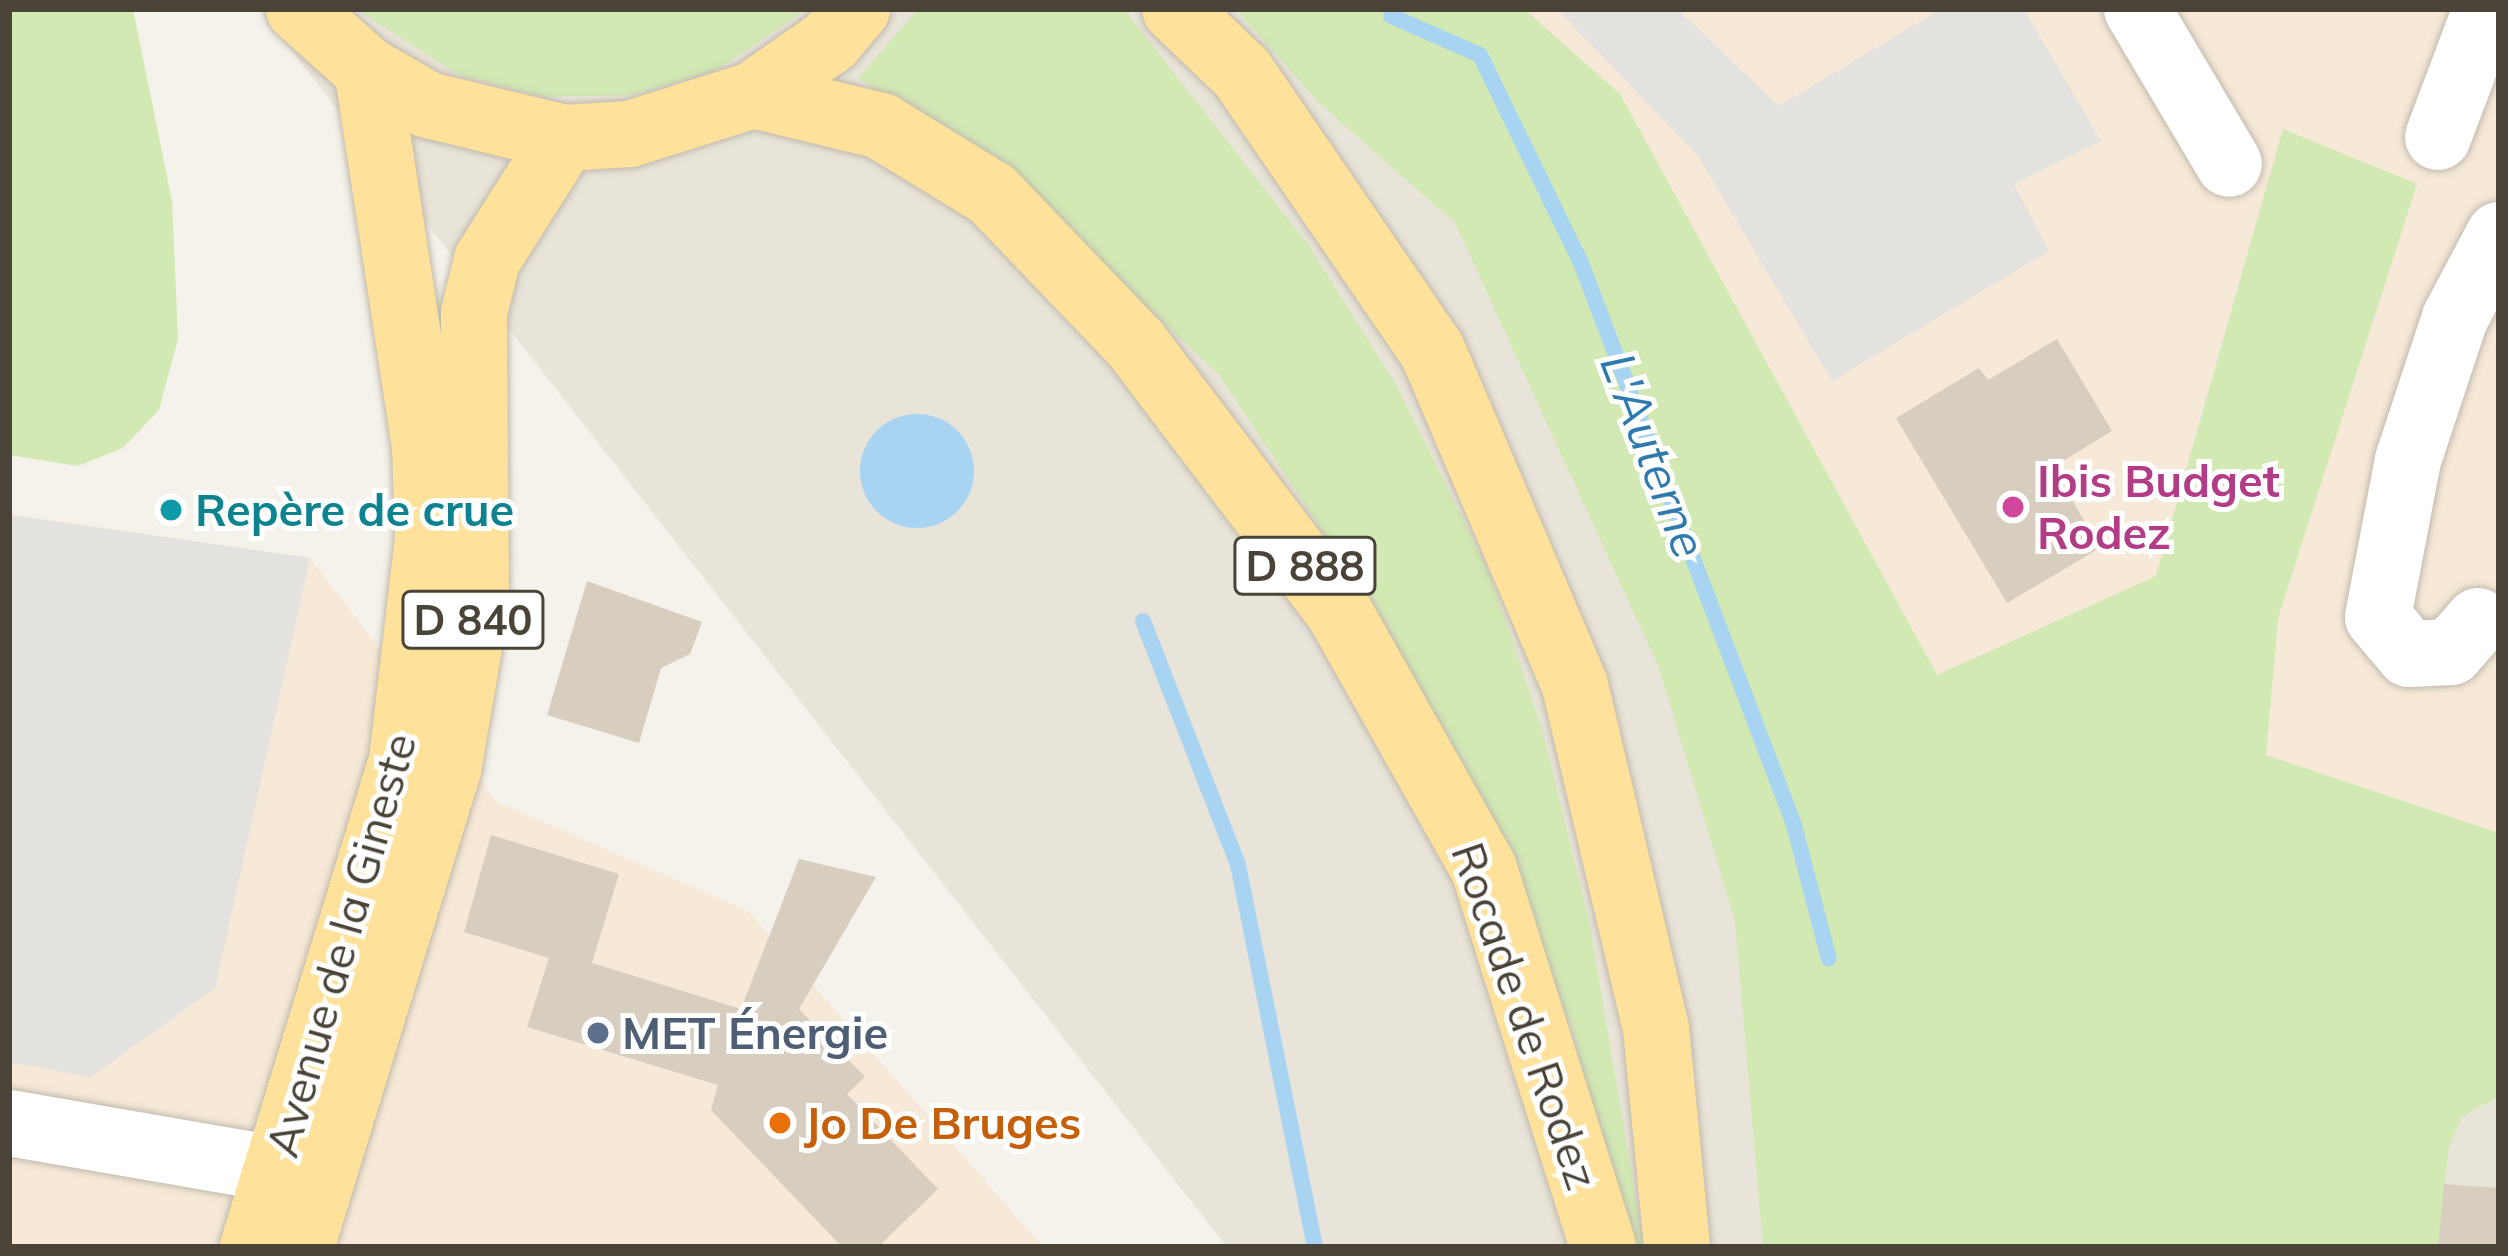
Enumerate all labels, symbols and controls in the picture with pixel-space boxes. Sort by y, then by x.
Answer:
water label: L'Auterne [1589,345,1719,565]
place label: Ibis Budget Rodez [2037,454,2280,560]
place label: Repère de crue [195,483,514,537]
marker: Ibis Budget Rodez [2000,494,2026,520]
marker: Repère de crue [158,497,184,523]
road number: D 888 [1233,530,1377,602]
road number: D 840 [401,584,545,656]
street label: Avenue de la Gineste [255,727,427,1163]
street label: Rocade de Rodez [1440,836,1610,1196]
place label: MET Énergie [622,1006,888,1060]
marker: MET Énergie [585,1020,611,1046]
place label: Jo De Bruges [804,1096,1081,1150]
marker: Jo De Bruges [767,1110,793,1136]

